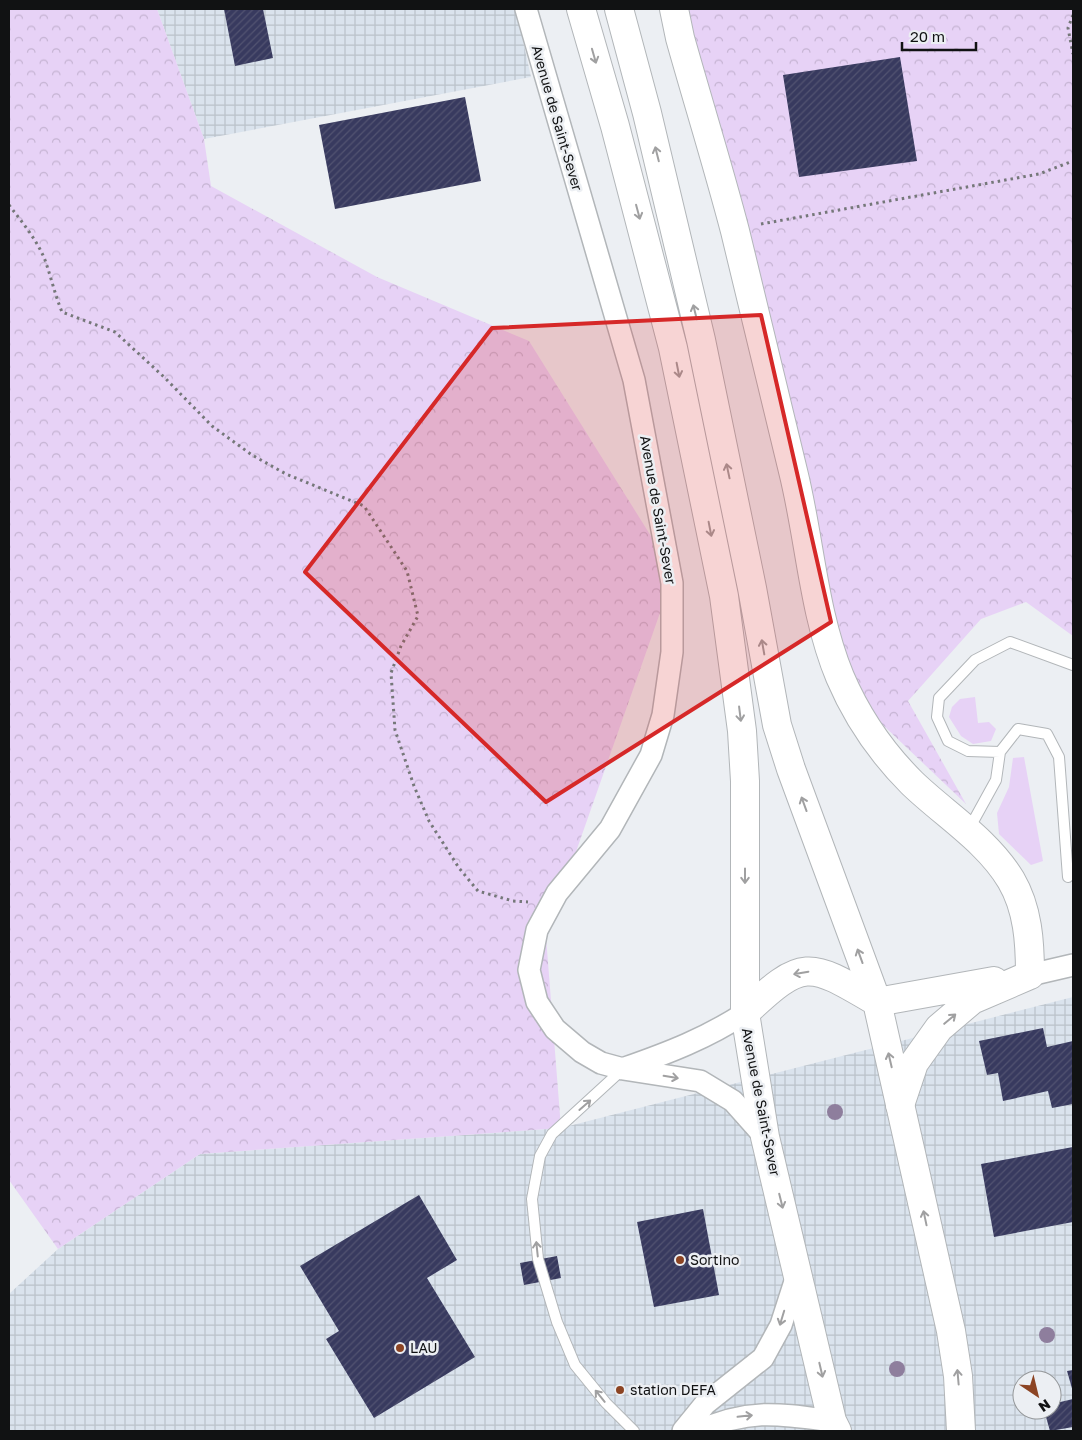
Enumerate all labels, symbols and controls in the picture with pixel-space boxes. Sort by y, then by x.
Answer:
scale bar [902,20,976,52]
text: 20 m [910,27,945,45]
street label: Avenue de Saint-Sever [529,43,587,193]
one-way arrow [590,47,600,63]
one-way arrow [652,147,661,163]
one-way arrow [633,204,643,220]
one-way arrow [690,305,699,321]
one-way arrow [673,361,683,377]
street label: Avenue de Saint-Sever [637,434,680,586]
one-way arrow [723,464,733,480]
one-way arrow [706,520,715,536]
one-way arrow [757,639,767,655]
one-way arrow [735,705,745,721]
one-way arrow [799,796,808,812]
one-way arrow [740,868,750,884]
one-way arrow [855,949,864,964]
one-way arrow [794,968,810,978]
one-way arrow [943,1013,956,1025]
street label: Avenue de Saint-Sever [739,1026,784,1178]
one-way arrow [885,1052,894,1068]
one-way arrow [663,1072,679,1082]
one-way arrow [578,1100,591,1111]
one-way arrow [777,1192,786,1208]
one-way arrow [920,1211,930,1227]
one-way arrow [532,1241,542,1257]
place label: Sortino [690,1251,739,1268]
marker: Sortino [674,1254,686,1266]
one-way arrow [777,1310,787,1326]
place label: LAU [410,1339,438,1356]
marker: LAU [394,1342,406,1354]
one-way arrow [817,1362,826,1378]
one-way arrow [953,1370,963,1386]
north arrow [1012,1370,1062,1420]
place label: station DEFA [630,1381,716,1398]
marker: station DEFA [614,1384,626,1396]
one-way arrow [595,1390,606,1403]
text: N [1036,1396,1054,1416]
one-way arrow [737,1411,753,1420]

